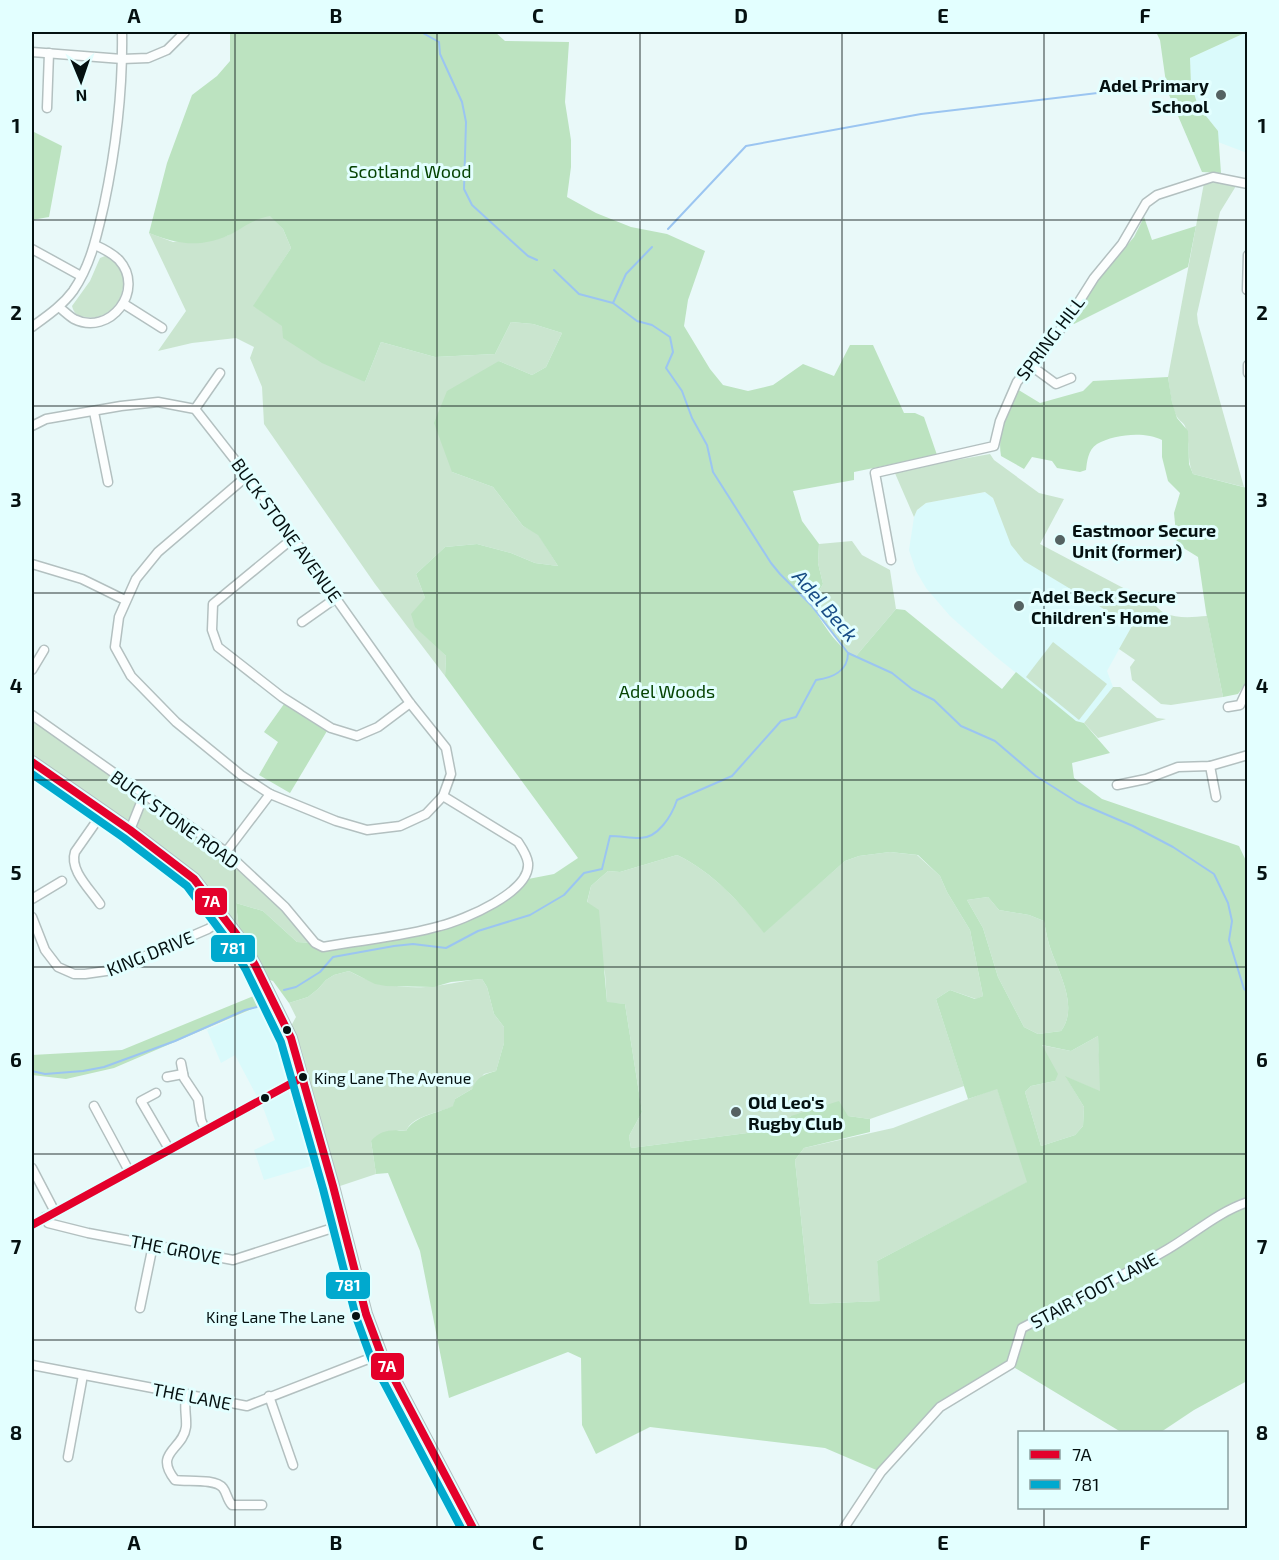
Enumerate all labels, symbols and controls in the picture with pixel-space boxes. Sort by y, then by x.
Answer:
text: A [127,3,141,27]
text: B [330,3,342,27]
text: C [532,3,544,27]
text: D [734,3,748,27]
text: E [937,3,949,27]
text: F [1139,3,1151,27]
north arrow [51,51,111,111]
place label: Adel Primary School [1099,74,1210,117]
text: N [75,87,88,106]
marker: Adel Primary School [1214,88,1228,102]
text: 1 [12,113,20,137]
text: 1 [1258,113,1266,137]
park label: Scotland Wood [348,160,472,182]
street label: SPRING HILL [1011,292,1089,384]
text: 2 [10,300,22,324]
text: 2 [1256,300,1268,324]
street label: BUCK STONE AVENUE [227,454,347,606]
text: 3 [10,487,22,511]
text: 3 [1256,487,1268,511]
place label: Eastmoor Secure Unit (former) [1072,519,1216,562]
marker: Eastmoor Secure Unit (former) [1053,533,1067,547]
water label: Adel Beck [788,563,864,646]
place label: Adel Beck Secure Children's Home [1031,585,1176,628]
marker: Adel Beck Secure Children's Home [1012,599,1026,613]
text: 4 [10,673,23,697]
text: 4 [1256,673,1269,697]
park label: Adel Woods [619,680,715,702]
street label: BUCK STONE ROAD [107,765,243,873]
text: 5 [10,860,22,884]
text: 5 [1256,860,1268,884]
line badge: 7A [194,887,228,916]
text: 7A [202,891,221,910]
street label: KING DRIVE [103,926,197,980]
line badge: 781 [210,934,256,963]
text: 781 [220,938,246,957]
unlabelled marker [281,1024,293,1036]
text: 6 [10,1047,22,1071]
text: 6 [1256,1047,1268,1071]
place label: King Lane The Avenue [314,1068,471,1087]
marker: King Lane The Avenue [297,1071,309,1083]
place label: Old Leo's Rugby Club [748,1091,843,1134]
unlabelled marker [259,1092,271,1104]
marker: Old Leo's Rugby Club [729,1105,743,1119]
street label: THE GROVE [129,1229,223,1269]
text: 7 [11,1234,22,1258]
text: 7 [1257,1234,1268,1258]
street label: STAIR FOOT LANE [1026,1247,1162,1333]
line badge: 781 [325,1271,371,1300]
text: 781 [335,1275,361,1294]
place label: King Lane The Lane [206,1307,345,1326]
marker: King Lane The Lane [350,1310,362,1322]
line badge: 7A [370,1352,405,1381]
text: 7A [378,1356,397,1375]
street label: THE LANE [151,1378,233,1414]
text: 8 [10,1420,22,1444]
text: 8 [1256,1420,1268,1444]
legend [1018,1431,1228,1509]
text: 7A [1072,1443,1093,1465]
text: 781 [1072,1473,1099,1495]
text: A [127,1530,141,1554]
text: B [330,1530,342,1554]
text: C [532,1530,544,1554]
text: D [734,1530,748,1554]
text: E [937,1530,949,1554]
text: F [1139,1530,1151,1554]

